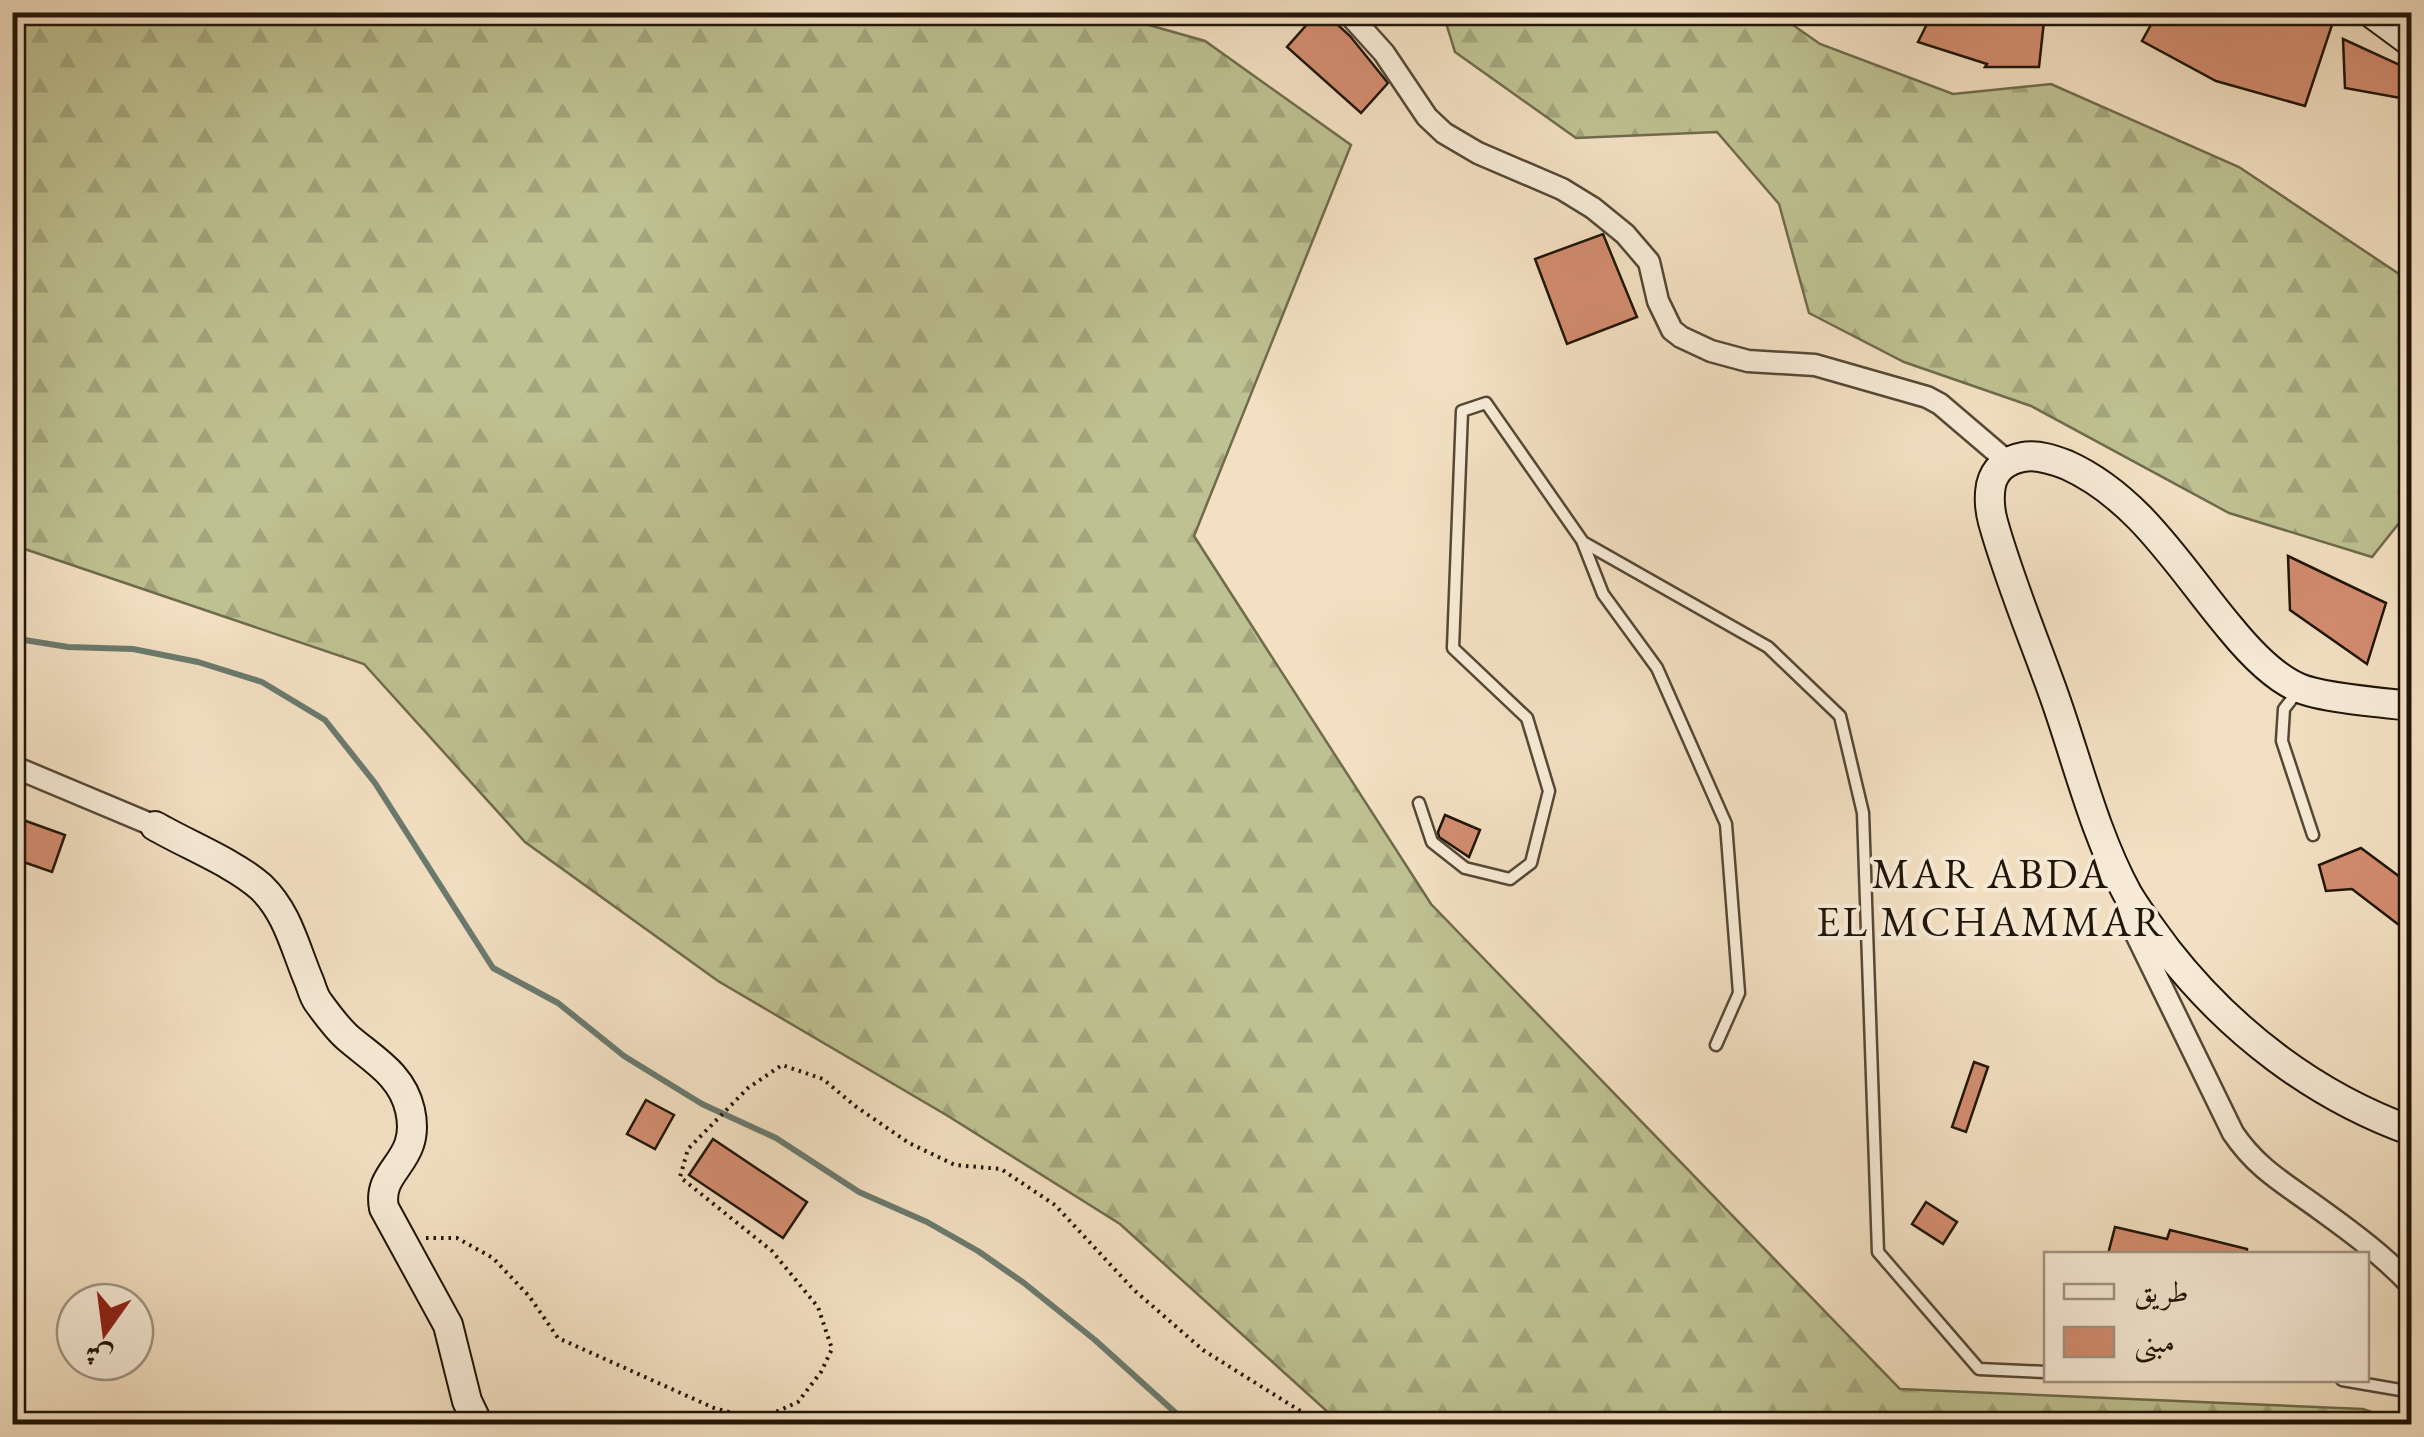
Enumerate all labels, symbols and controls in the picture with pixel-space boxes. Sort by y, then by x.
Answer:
district label: MAR ABDA EL MCHAMMAR [1816,846,2166,949]
legend [2044,1252,2369,1382]
text: طريق [2134,1272,2189,1311]
north arrow [55,1282,155,1382]
text: مبنى [2134,1322,2175,1364]
text: ش [81,1335,117,1377]

